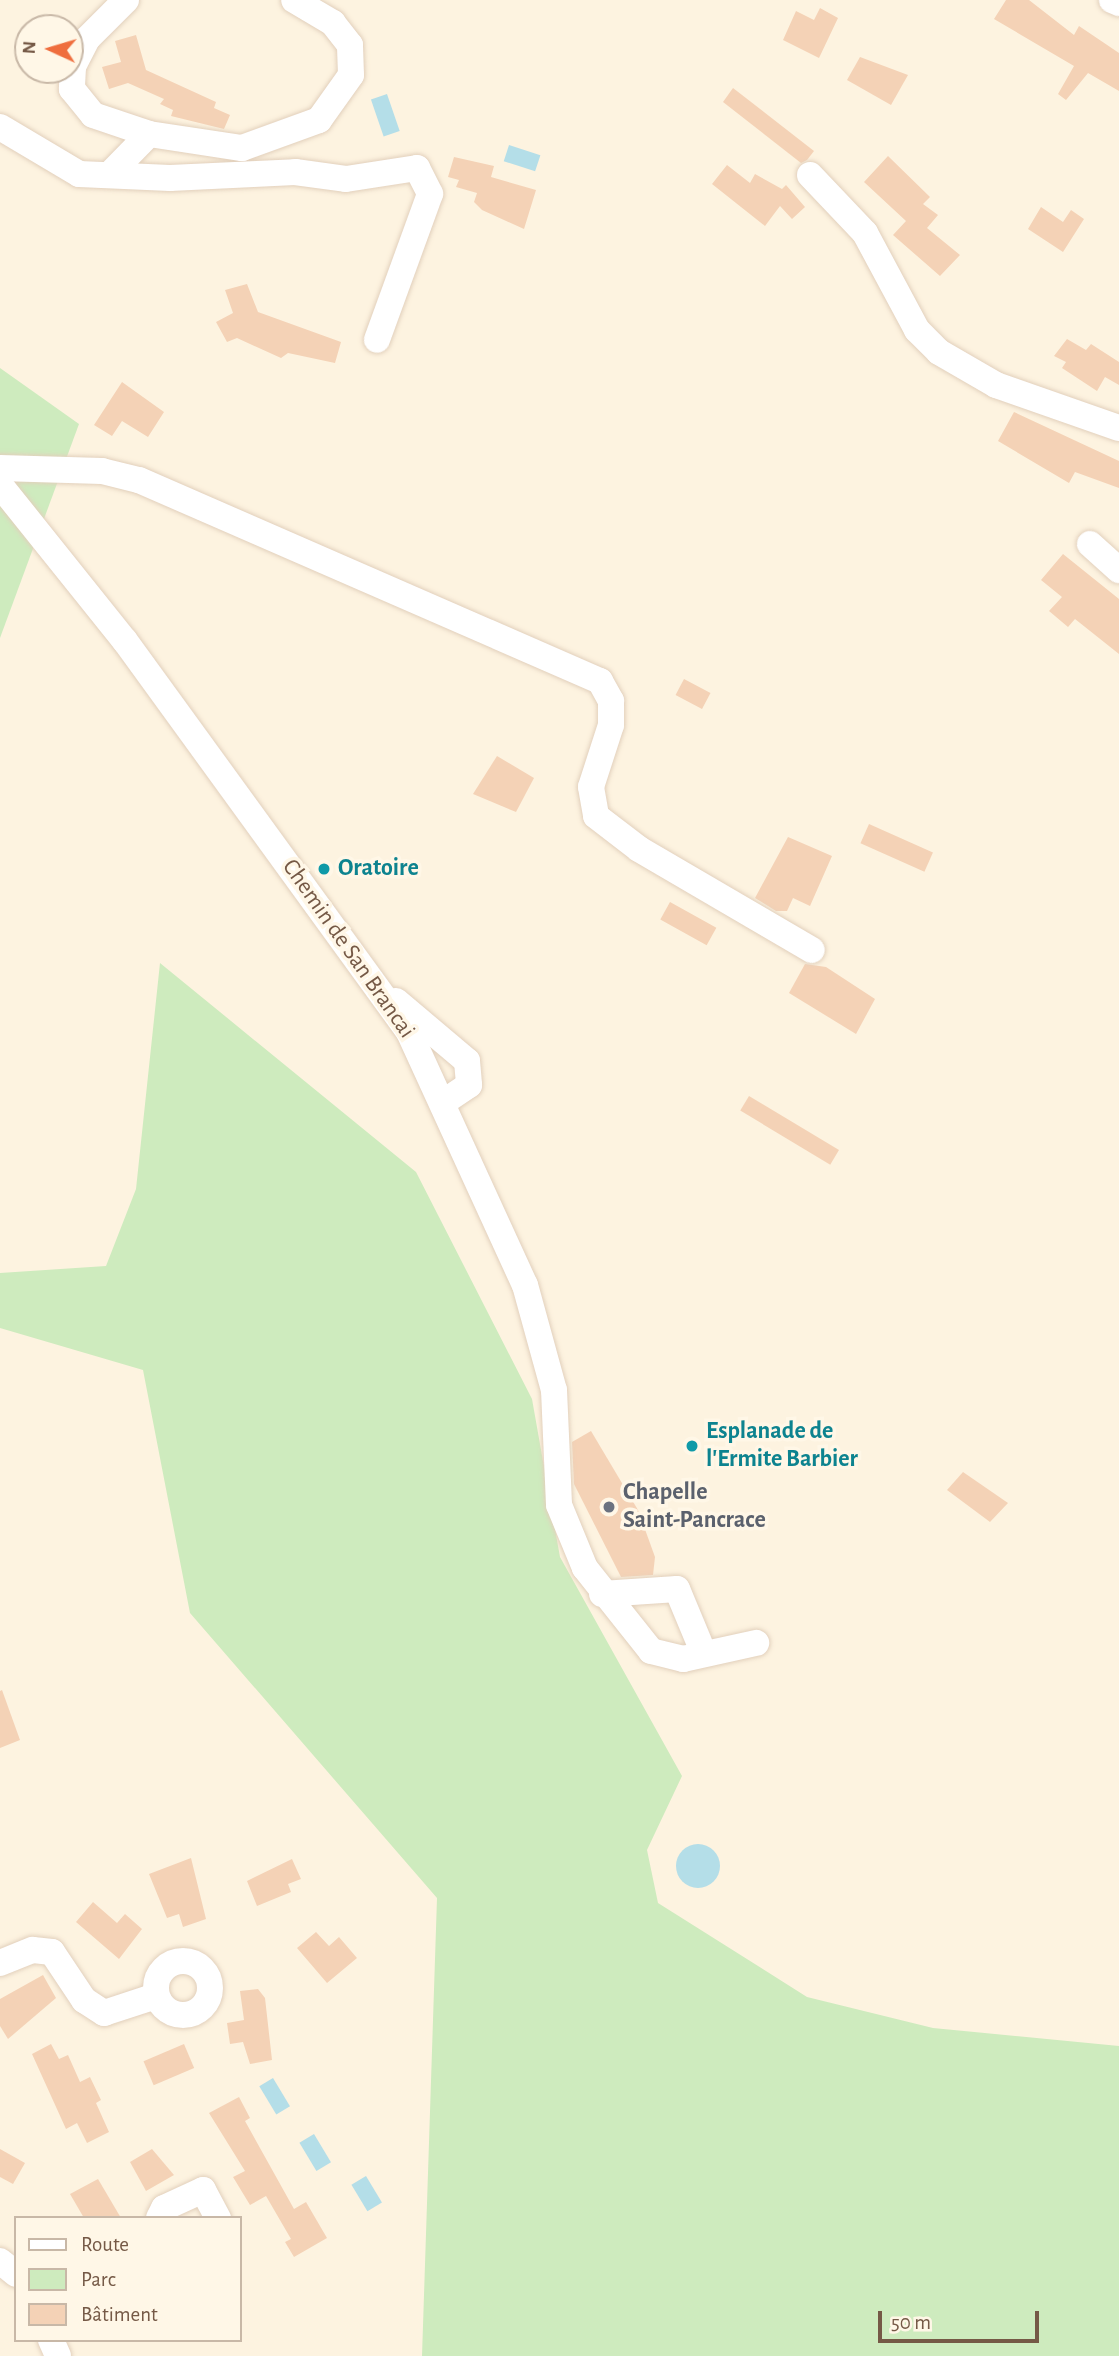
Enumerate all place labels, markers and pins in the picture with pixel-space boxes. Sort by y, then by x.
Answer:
place label: Oratoire [338,855,419,883]
marker: Oratoire [316,861,332,877]
place label: Esplanade de l'Ermite Barbier [706,1418,858,1474]
marker: Esplanade de l'Ermite Barbier [684,1438,700,1454]
place label: Chapelle Saint-Pancrace [623,1479,766,1535]
marker: Chapelle Saint-Pancrace [601,1499,617,1515]

